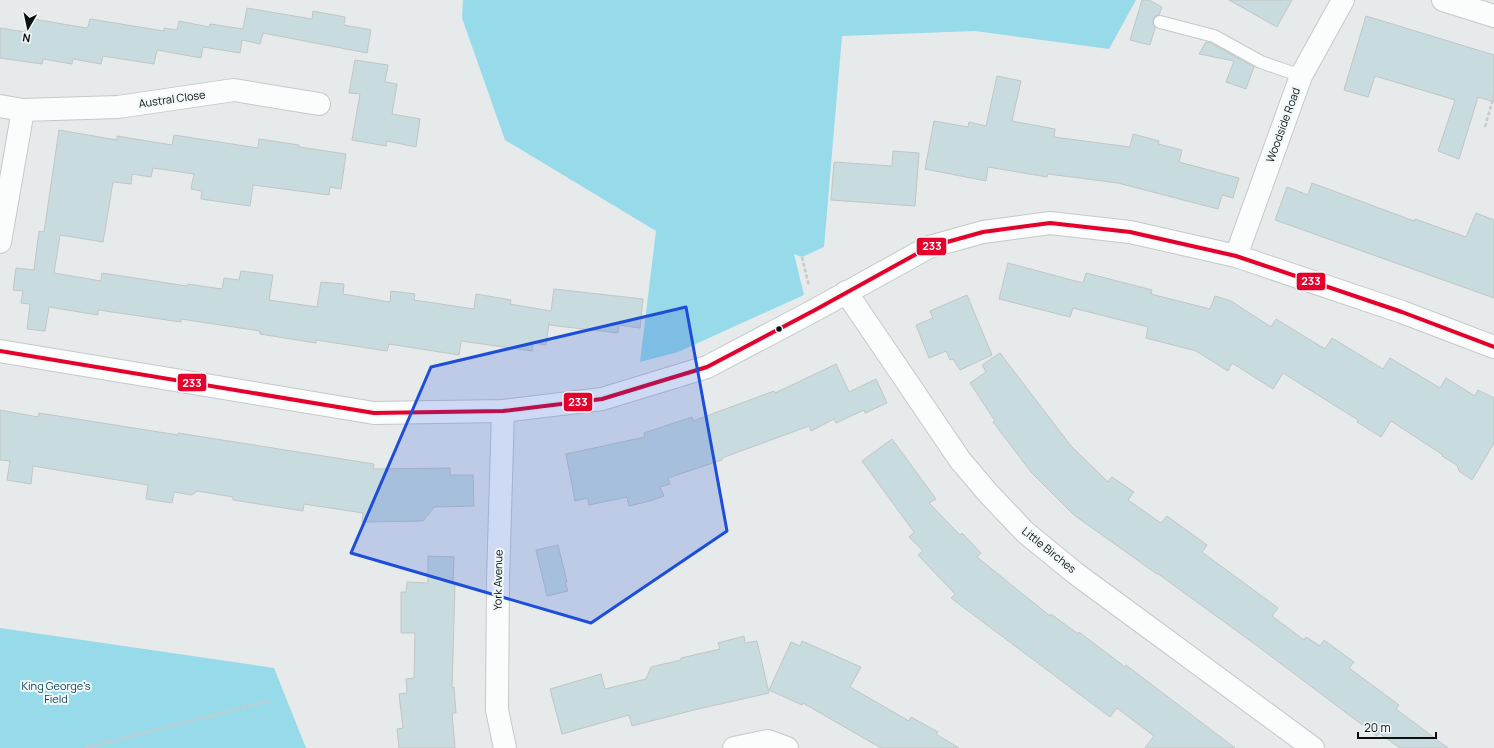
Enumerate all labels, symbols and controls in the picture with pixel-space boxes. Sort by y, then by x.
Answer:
north arrow [8,8,48,48]
text: N [21,30,31,46]
street label: Woodside Road [1262,85,1303,164]
street label: Austral Close [138,86,207,111]
line badge: 233 [916,237,947,256]
text: 233 [922,238,942,253]
line badge: 233 [1296,272,1326,291]
text: 233 [1301,273,1321,288]
unlabelled marker [774,324,784,334]
line badge: 233 [177,373,207,392]
text: 233 [182,375,202,390]
line badge: 233 [563,392,593,412]
text: 233 [568,394,588,409]
street label: Little Birches [1019,523,1080,576]
street label: York Avenue [489,549,506,611]
park label: King George's Field [22,678,91,706]
scale bar [1358,714,1436,740]
text: 20 m [1364,719,1391,736]

